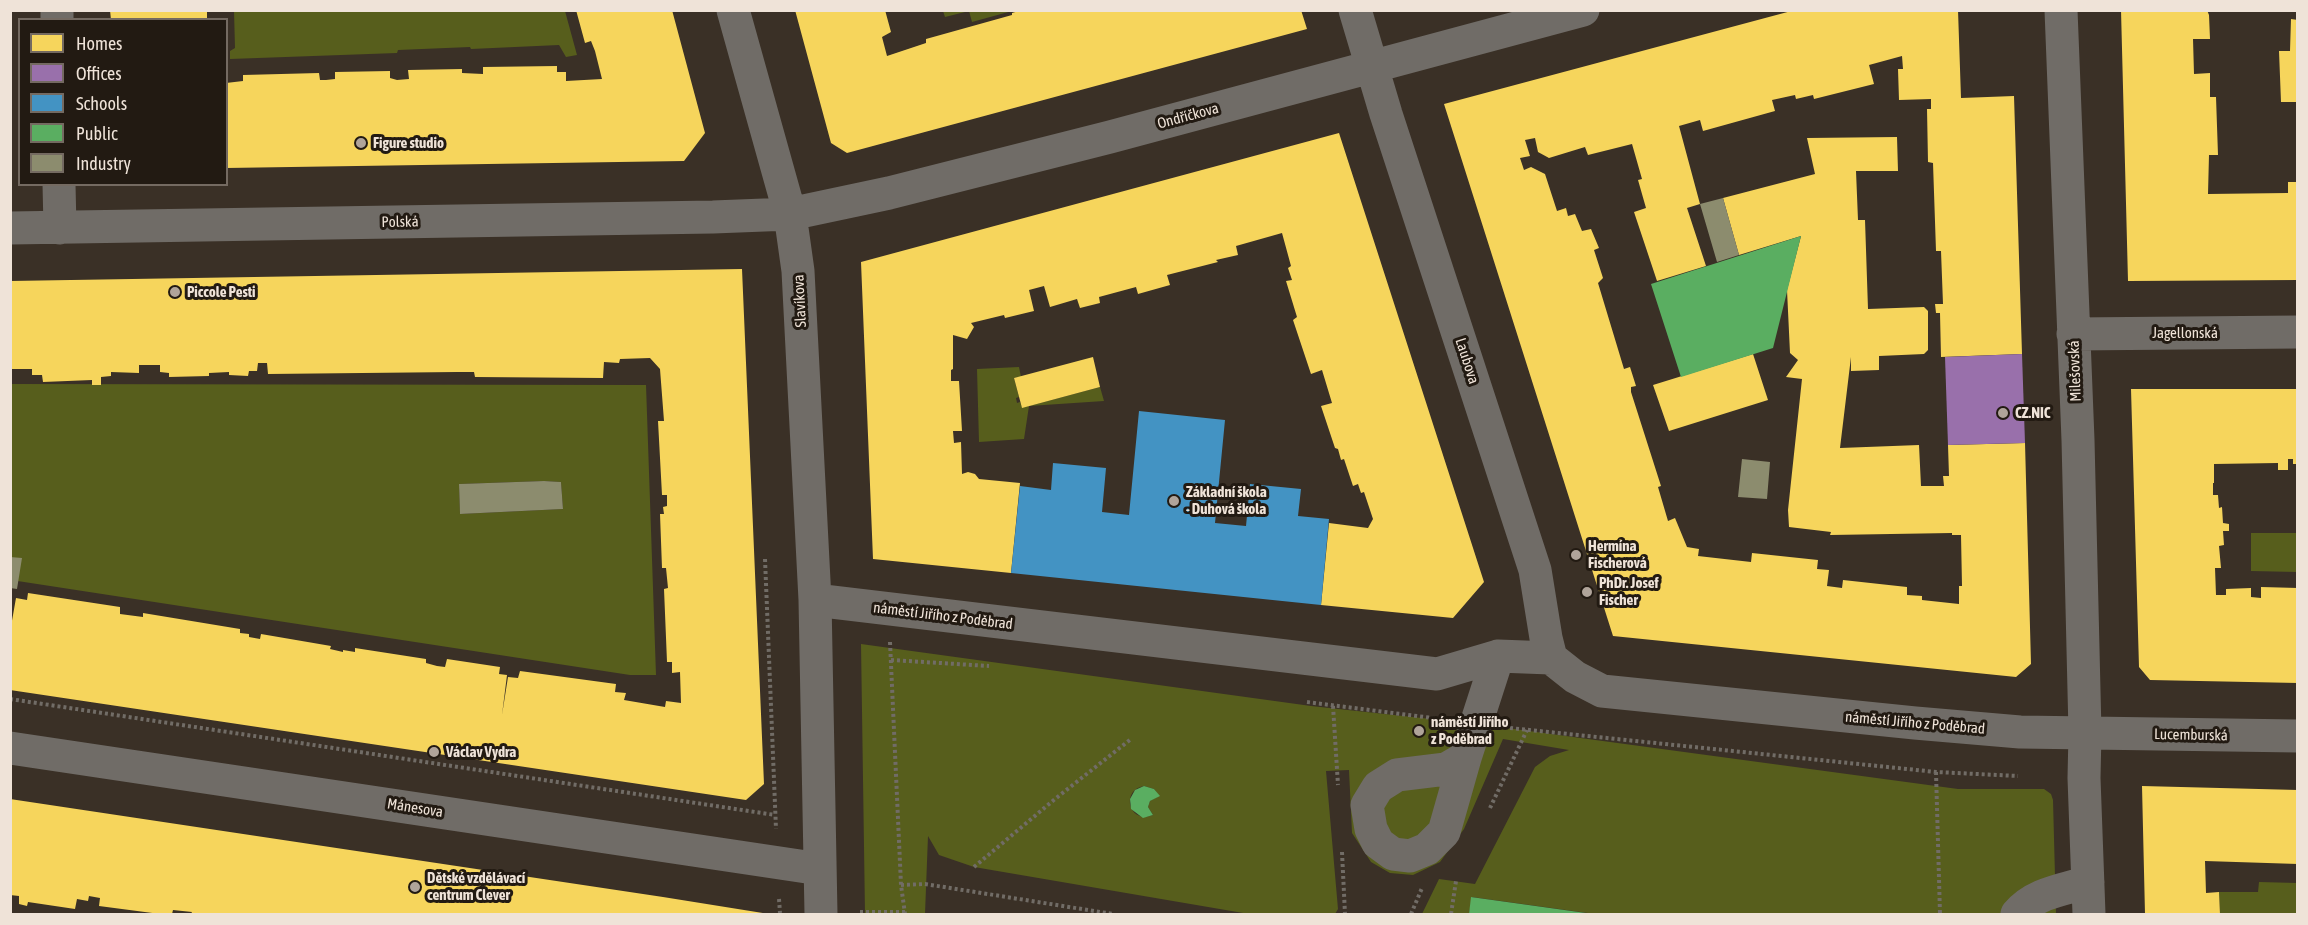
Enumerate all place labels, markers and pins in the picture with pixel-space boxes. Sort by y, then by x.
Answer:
place label: Figure studio [373,134,444,152]
marker: Figure studio [354,136,368,150]
place label: Piccole Pesti [187,283,256,301]
marker: Piccole Pesti [168,285,182,299]
place label: CZ.NIC [2015,404,2051,422]
marker: CZ.NIC [1996,406,2010,420]
place label: Základní škola - Duhová škola [1186,483,1267,518]
marker: Základní škola - Duhová škola [1167,494,1181,508]
place label: Hermína Fischerová [1588,537,1647,572]
marker: Hermína Fischerová [1569,548,1583,562]
place label: PhDr. Josef Fischer [1599,574,1659,609]
marker: PhDr. Josef Fischer [1580,585,1594,599]
place label: náměstí Jiřího z Poděbrad [1431,713,1508,748]
marker: náměstí Jiřího z Poděbrad [1412,724,1426,738]
place label: Václav Vydra [446,743,516,761]
marker: Václav Vydra [427,745,441,759]
place label: Dětské vzdělávací centrum Clever [427,869,525,904]
marker: Dětské vzdělávací centrum Clever [408,880,422,894]

